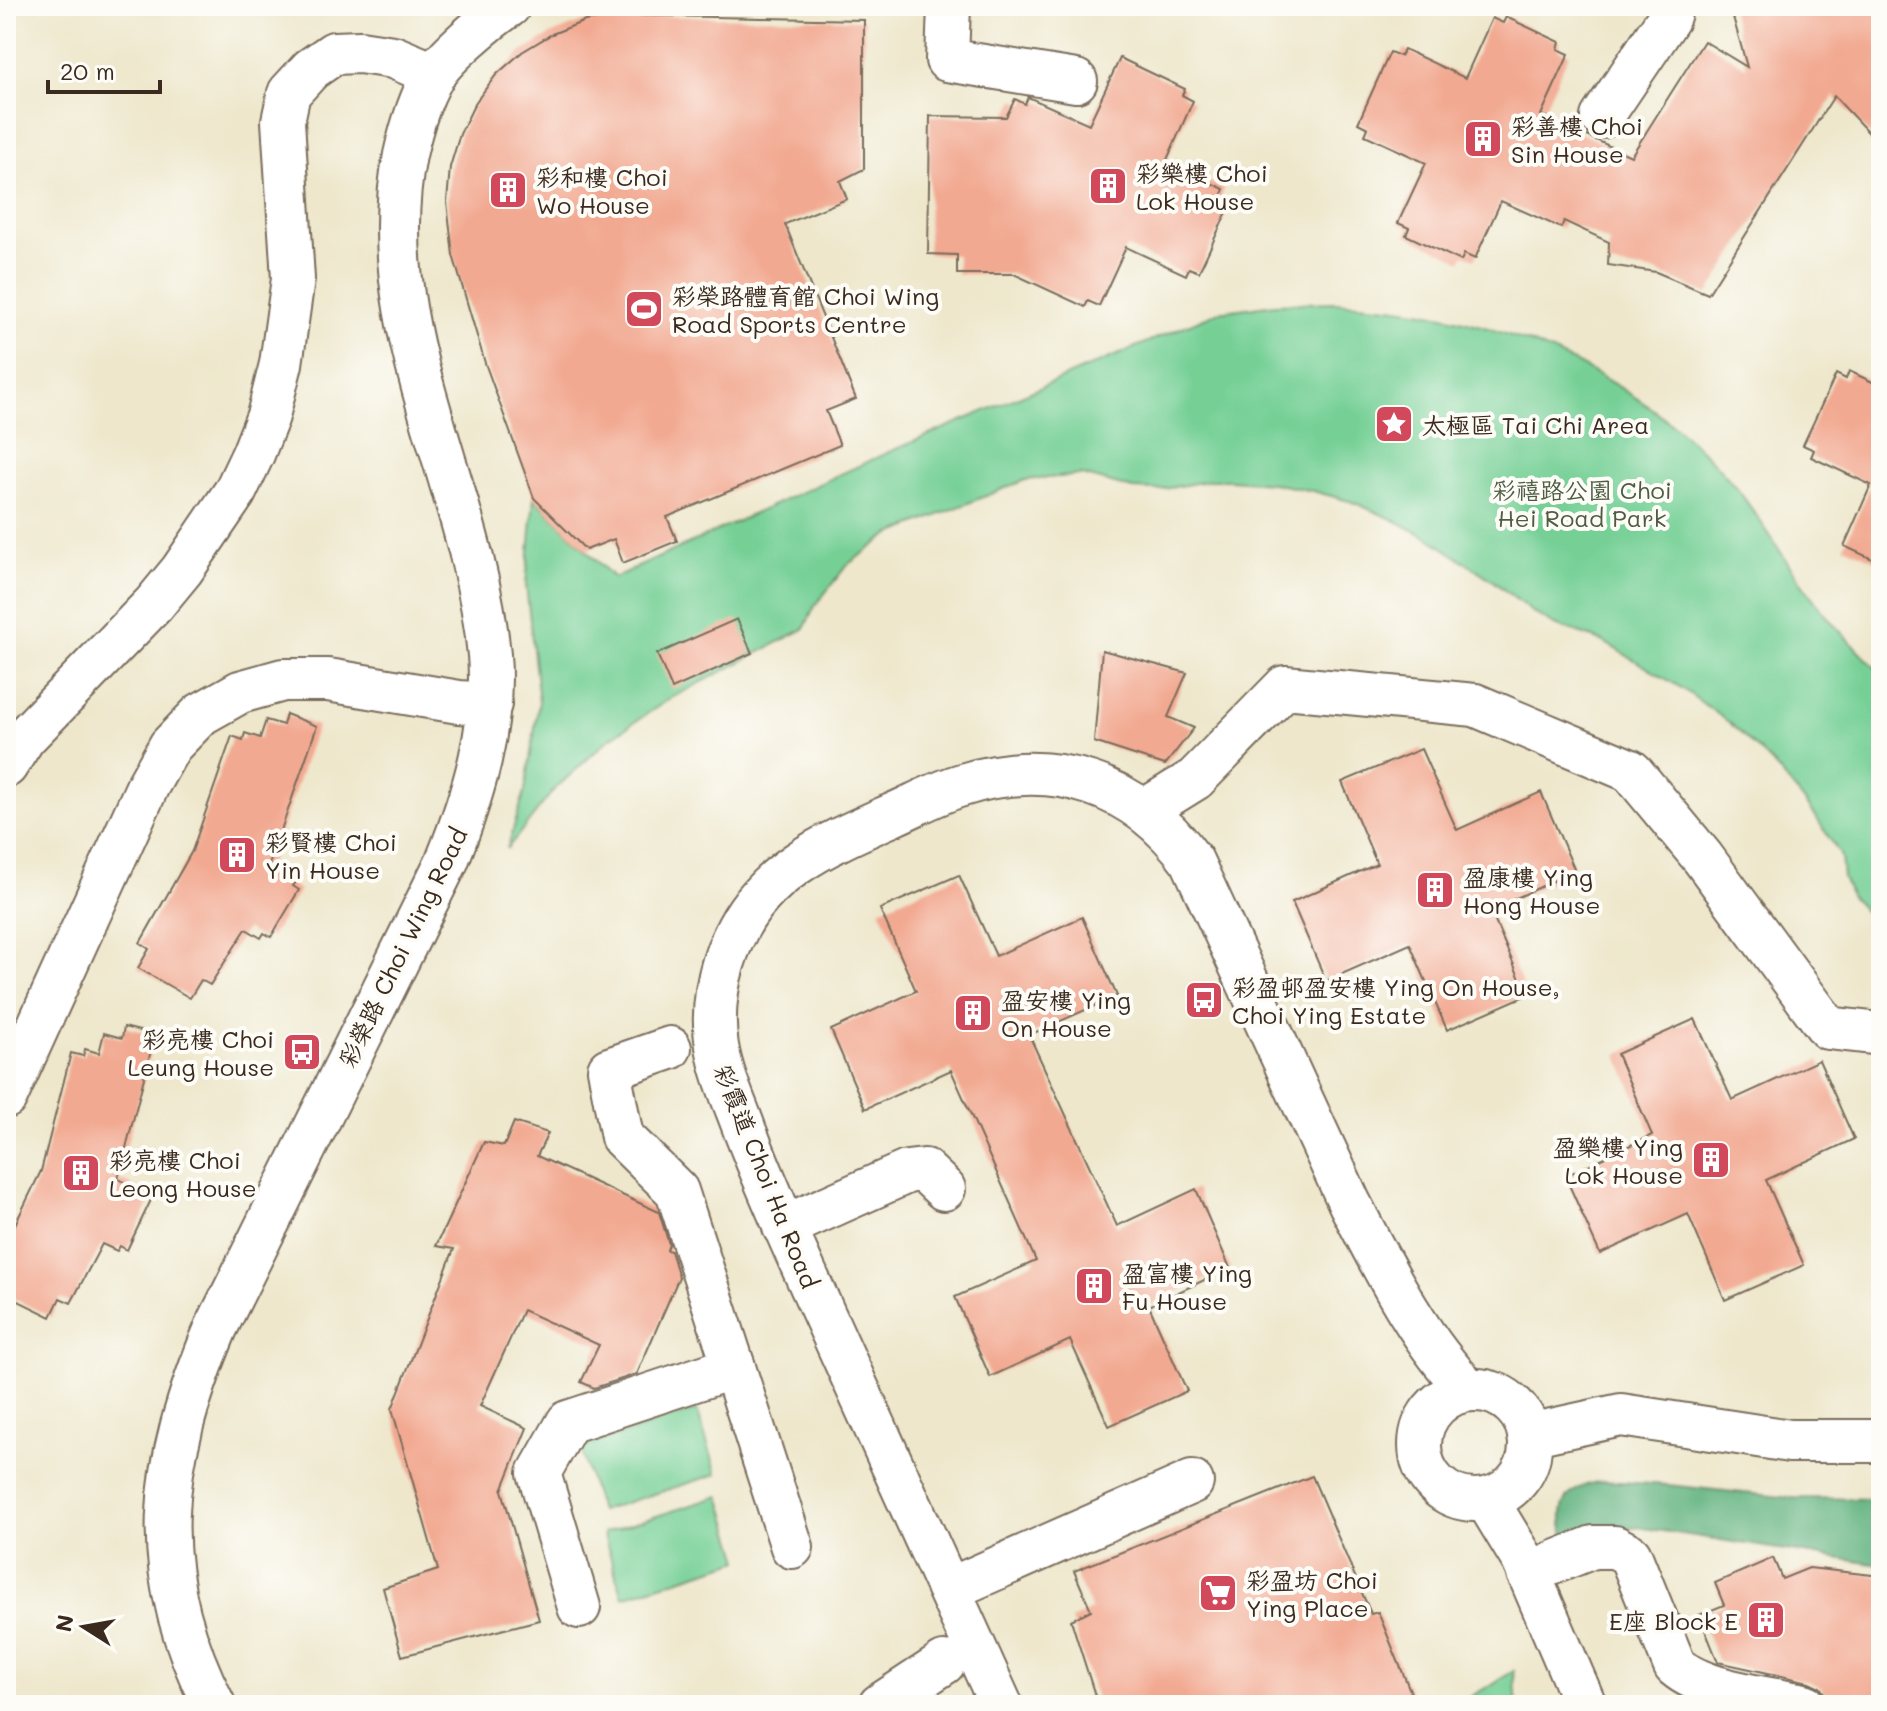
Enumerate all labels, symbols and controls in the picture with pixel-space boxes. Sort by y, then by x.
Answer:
scale bar [48,44,160,94]
text: 20 m [60,55,115,86]
place label: 彩善樓 Choi Sin House [1511,110,1643,169]
building icon: 彩善樓 Choi Sin House [1462,118,1504,160]
place label: 彩樂樓 Choi Lok House [1136,157,1268,216]
place label: 彩和樓 Choi Wo House [536,161,668,220]
building icon: 彩樂樓 Choi Lok House [1087,165,1129,207]
building icon: 彩和樓 Choi Wo House [487,169,529,211]
place label: 彩榮路體育館 Choi Wing Road Sports Centre [672,280,939,339]
sports icon: 彩榮路體育館 Choi Wing Road Sports Centre [623,288,665,330]
place icon: 太極區 Tai Chi Area [1373,403,1415,445]
place label: 太極區 Tai Chi Area [1422,409,1649,440]
park label: 彩禧路公園 Choi Hei Road Park [1492,474,1672,533]
street label: 彩榮路 Choi Wing Road [330,822,474,1072]
place label: 彩賢樓 Choi Yin House [265,826,397,885]
building icon: 彩賢樓 Choi Yin House [216,834,258,876]
place label: 盈康樓 Ying Hong House [1463,861,1600,920]
building icon: 盈康樓 Ying Hong House [1414,869,1456,911]
place label: 彩盈邨盈安樓 Ying On House, Choi Ying Estate [1232,971,1560,1030]
bus stop icon: 彩盈邨盈安樓 Ying On House, Choi Ying Estate [1183,979,1225,1021]
place label: 盈安樓 Ying On House [1001,984,1131,1043]
building icon: 盈安樓 Ying On House [952,992,994,1034]
place label: 彩亮樓 Choi Leung House [128,1023,274,1082]
bus stop icon: 彩亮樓 Choi Leung House [281,1031,323,1073]
street label: 彩霞道 Choi Ha Road [708,1059,826,1293]
place label: 盈樂樓 Ying Lok House [1553,1131,1683,1190]
building icon: 盈樂樓 Ying Lok House [1690,1139,1732,1181]
place label: 彩亮樓 Choi Leong House [109,1144,257,1203]
building icon: 彩亮樓 Choi Leong House [60,1152,102,1194]
place label: 盈富樓 Ying Fu House [1122,1257,1252,1316]
building icon: 盈富樓 Ying Fu House [1073,1265,1115,1307]
place label: 彩盈坊 Choi Ying Place [1246,1564,1378,1623]
supermarket icon: 彩盈坊 Choi Ying Place [1197,1572,1239,1614]
north arrow [44,1587,124,1667]
building icon: E座 Block E [1745,1599,1787,1641]
place label: E座 Block E [1609,1605,1738,1636]
text: N [48,1612,80,1634]

